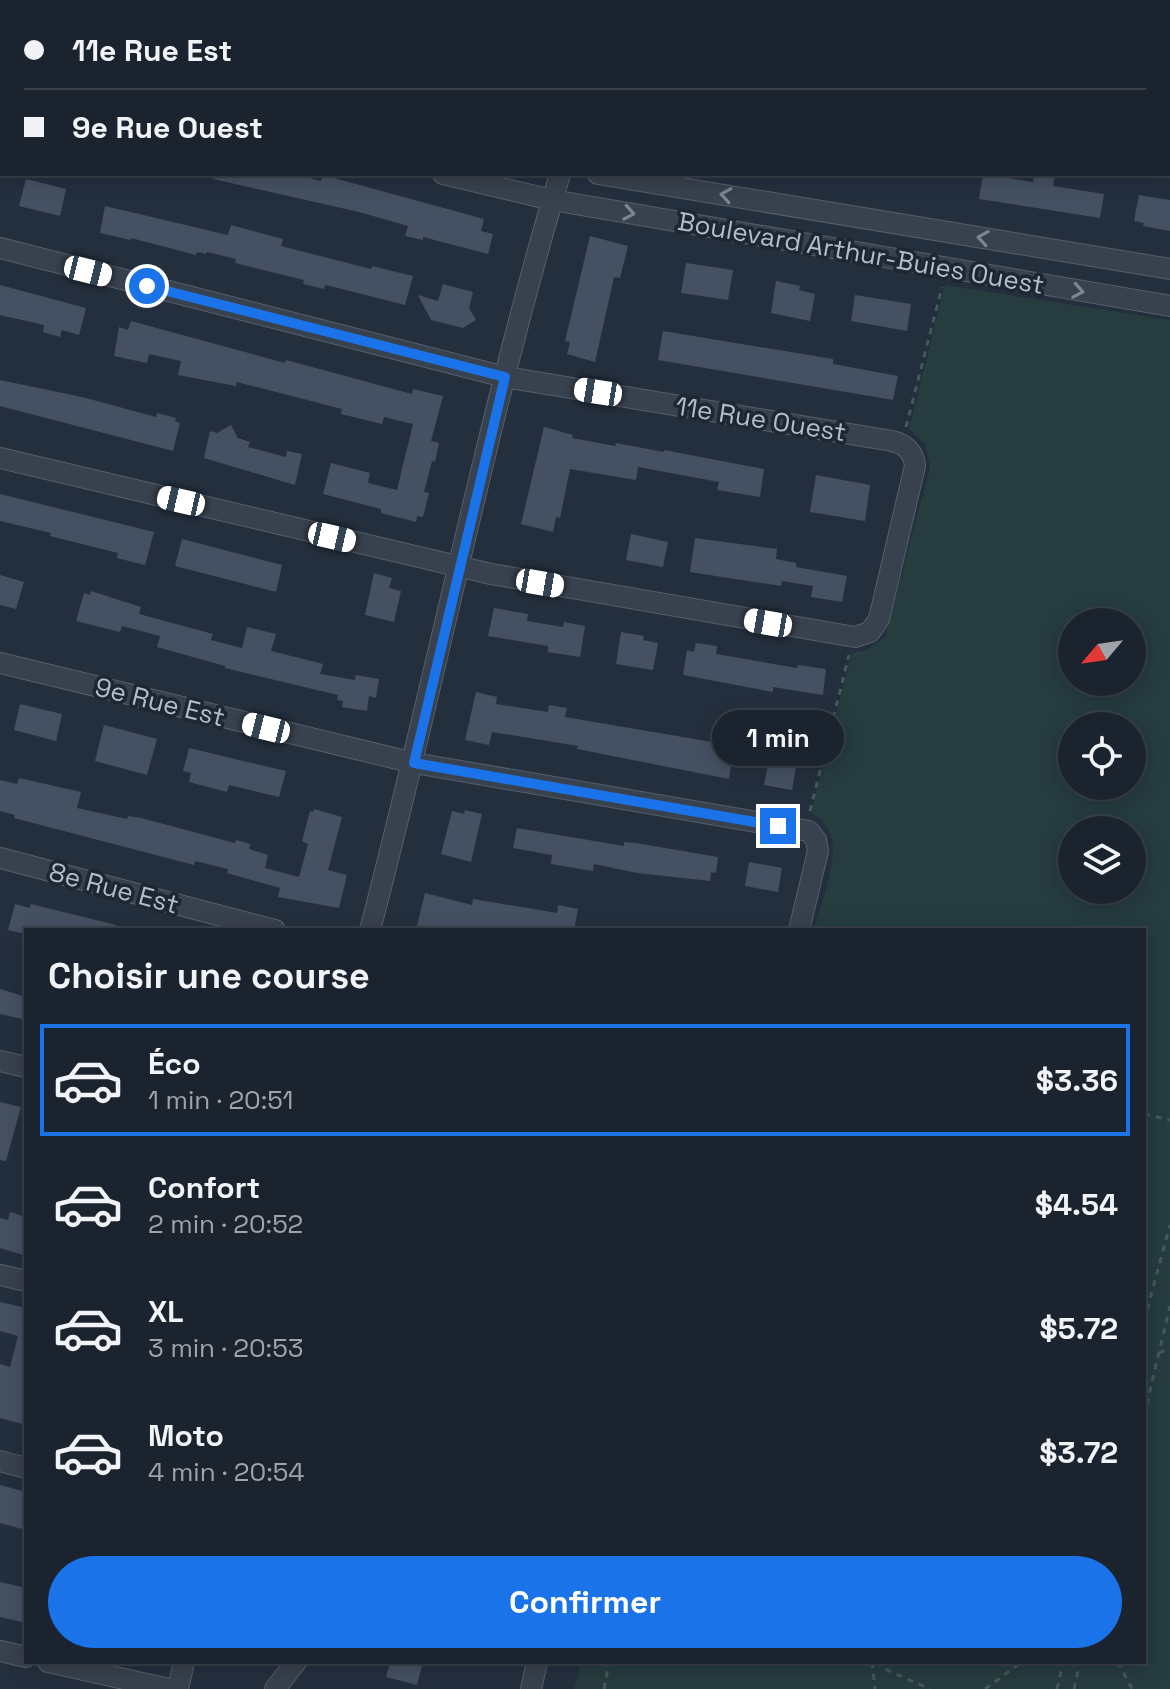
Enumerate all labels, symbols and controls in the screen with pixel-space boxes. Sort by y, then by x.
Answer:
text: 11e Rue Est [72,31,232,70]
text: 9e Rue Ouest [72,108,263,147]
one-way arrow [719,188,733,205]
one-way arrow [622,204,636,221]
street label: Boulevard Arthur-Buies Ouest [675,204,1047,302]
one-way arrow [976,230,989,247]
car [62,254,114,288]
route start [129,268,165,304]
one-way arrow [1072,281,1085,298]
car [572,376,624,408]
street label: 11e Rue Ouest [673,389,849,449]
car [155,484,207,518]
car [306,520,358,554]
car [514,567,566,599]
car [742,607,794,639]
north arrow [1058,608,1146,696]
map controls [1058,608,1146,904]
street label: 9e Rue Est [92,669,228,735]
callout: 1 min [712,710,844,766]
car [240,711,292,745]
button: locate [1058,712,1146,800]
text: 1 min [746,721,810,755]
route end [760,808,796,844]
button: layers [1058,816,1146,904]
street label: 8e Rue Est [46,854,182,922]
text: Choisir une course [48,953,370,999]
icon: car [52,1044,124,1116]
text: Éco [148,1044,201,1083]
text: $3.36 [1036,1061,1118,1100]
text: 1 min · 20:51 [148,1083,293,1117]
icon: car [52,1168,124,1240]
text: Confort [148,1168,260,1207]
text: $4.54 [1035,1185,1118,1224]
text: 2 min · 20:52 [148,1207,303,1241]
icon: car [52,1292,124,1364]
text: XL [148,1292,184,1331]
text: $5.72 [1040,1309,1118,1348]
text: 3 min · 20:53 [148,1331,303,1365]
icon: car [52,1416,124,1488]
text: Moto [148,1416,224,1455]
text: $3.72 [1039,1433,1118,1472]
text: 4 min · 20:54 [148,1455,305,1489]
button: Confirmer [48,1556,1122,1648]

